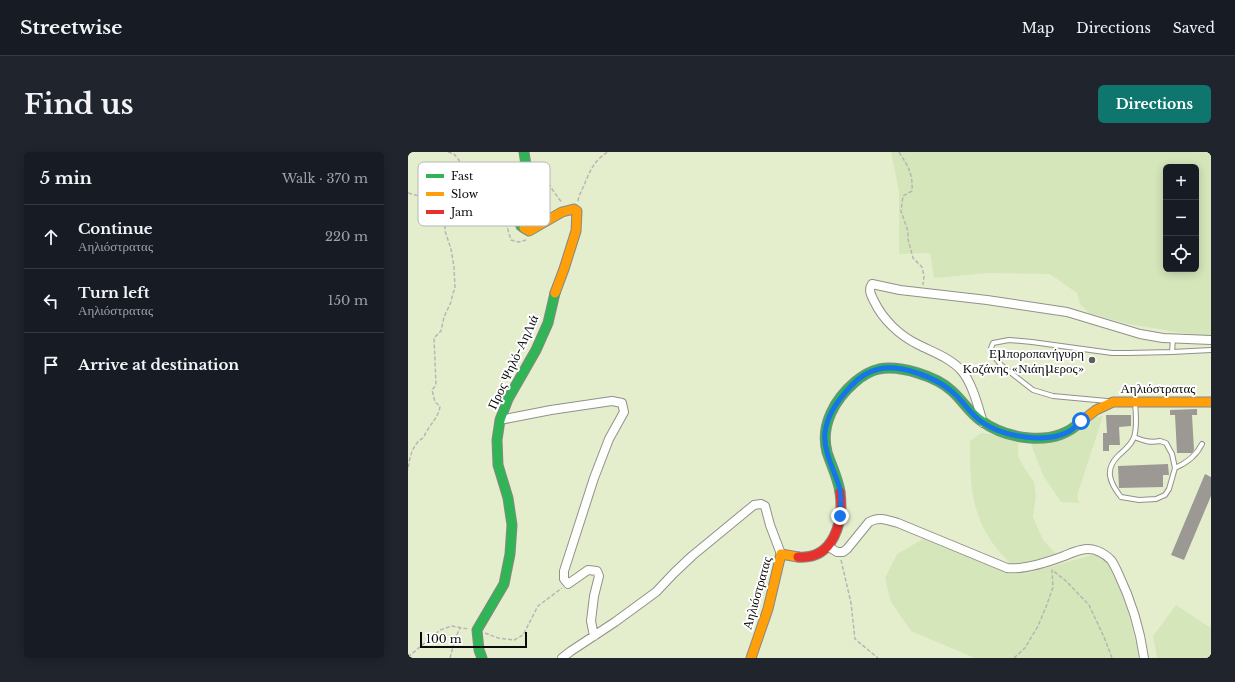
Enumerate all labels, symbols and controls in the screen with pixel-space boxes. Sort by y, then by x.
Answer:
text: Streetwise [20,16,122,39]
text: Map [1022,19,1054,37]
text: Directions [1076,19,1151,37]
text: Saved [1173,19,1215,37]
button: Directions [1098,85,1211,123]
text: Find us [24,87,134,122]
legend [418,162,550,226]
map controls [1163,164,1199,272]
button: + [1163,164,1199,200]
text: 5 min [40,168,92,189]
text: Fast [451,169,474,183]
text: Walk · 370 m [282,170,368,187]
text: Slow [451,187,479,201]
button: − [1163,200,1199,236]
text: Jam [449,205,473,219]
text: Continue [78,219,153,238]
icon: ahead [40,226,62,248]
text: 220 m [325,228,368,245]
button: locate [1163,236,1199,272]
text: Αηλιόστρατας [78,238,153,255]
text: Turn left [78,283,149,302]
icon: left [40,290,62,312]
text: 150 m [328,292,368,309]
text: Αηλιόστρατας [78,302,153,319]
street label: Προς Ψηλό-ΑηΛιά [484,312,542,412]
place label: Εμποροπανήγυρη Κοζάνης «Νιάημερος» [963,345,1084,377]
icon: arrive [40,354,62,376]
text: Arrive at destination [78,355,239,374]
marker: Εμποροπανήγυρη Κοζάνης «Νιάημερος» [1087,355,1097,365]
street label: Αηλιόστρατας [1120,380,1196,397]
route start [1072,412,1090,430]
route end [831,507,849,525]
street label: Αηλιόστρατας [738,554,776,631]
scale bar [420,630,527,649]
text: 100 m [426,632,462,646]

